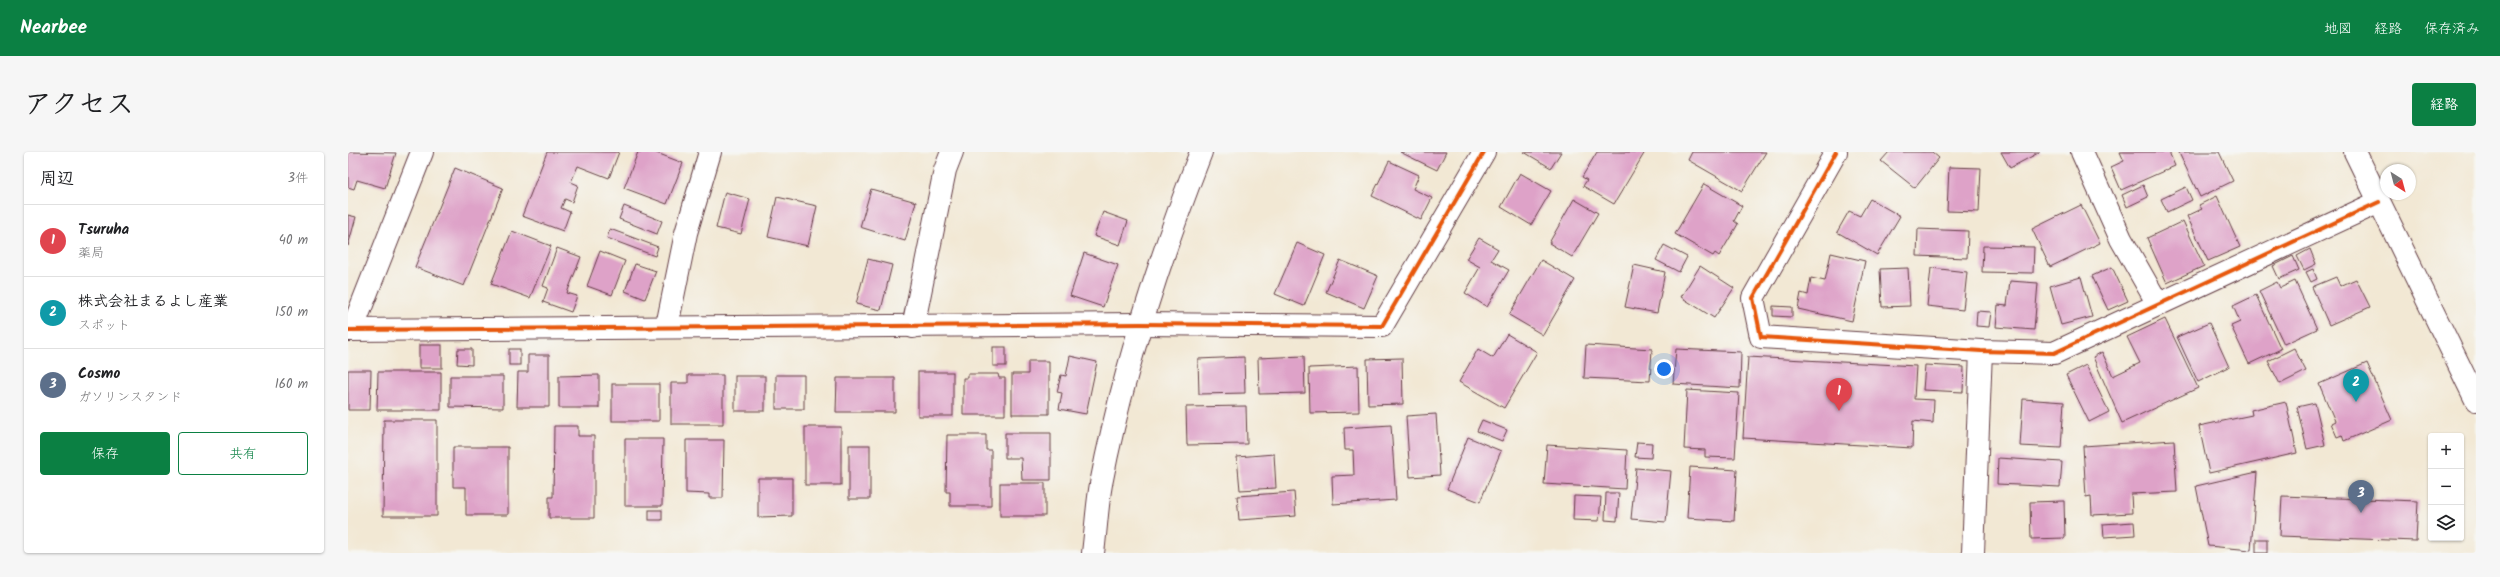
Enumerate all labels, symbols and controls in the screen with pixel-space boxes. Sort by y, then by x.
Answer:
text: Nearbee [20,13,87,43]
text: 地図 [2324,18,2352,40]
text: 経路 [2374,18,2402,40]
text: 保存済み [2424,18,2480,40]
text: アクセス [24,83,134,128]
button: 経路 [2412,83,2476,126]
north arrow [2380,164,2416,200]
text: 周辺 [40,166,74,193]
text: 3件 [288,168,308,189]
text: Tsuruha [78,218,129,242]
text: 1 [51,230,55,251]
text: 40 m [279,230,308,251]
text: 薬局 [78,243,104,264]
text: 株式会社まるよし産業 [78,290,228,314]
text: 2 [49,302,57,323]
text: 150 m [275,302,308,323]
text: スポット [78,315,130,336]
your location [1654,359,1674,379]
text: Cosmo [78,362,120,386]
pin: 2 [2343,369,2369,402]
text: 3 [49,374,57,395]
text: 160 m [275,374,308,395]
pin: 1 [1826,378,1852,411]
text: ガソリンスタンド [78,387,182,408]
button: 保存 [40,432,170,475]
button: 共有 [178,432,308,475]
map controls [2428,433,2464,541]
button: + [2428,433,2464,469]
button: − [2428,469,2464,505]
pin: 3 [2348,480,2374,513]
button: layers [2428,505,2464,541]

